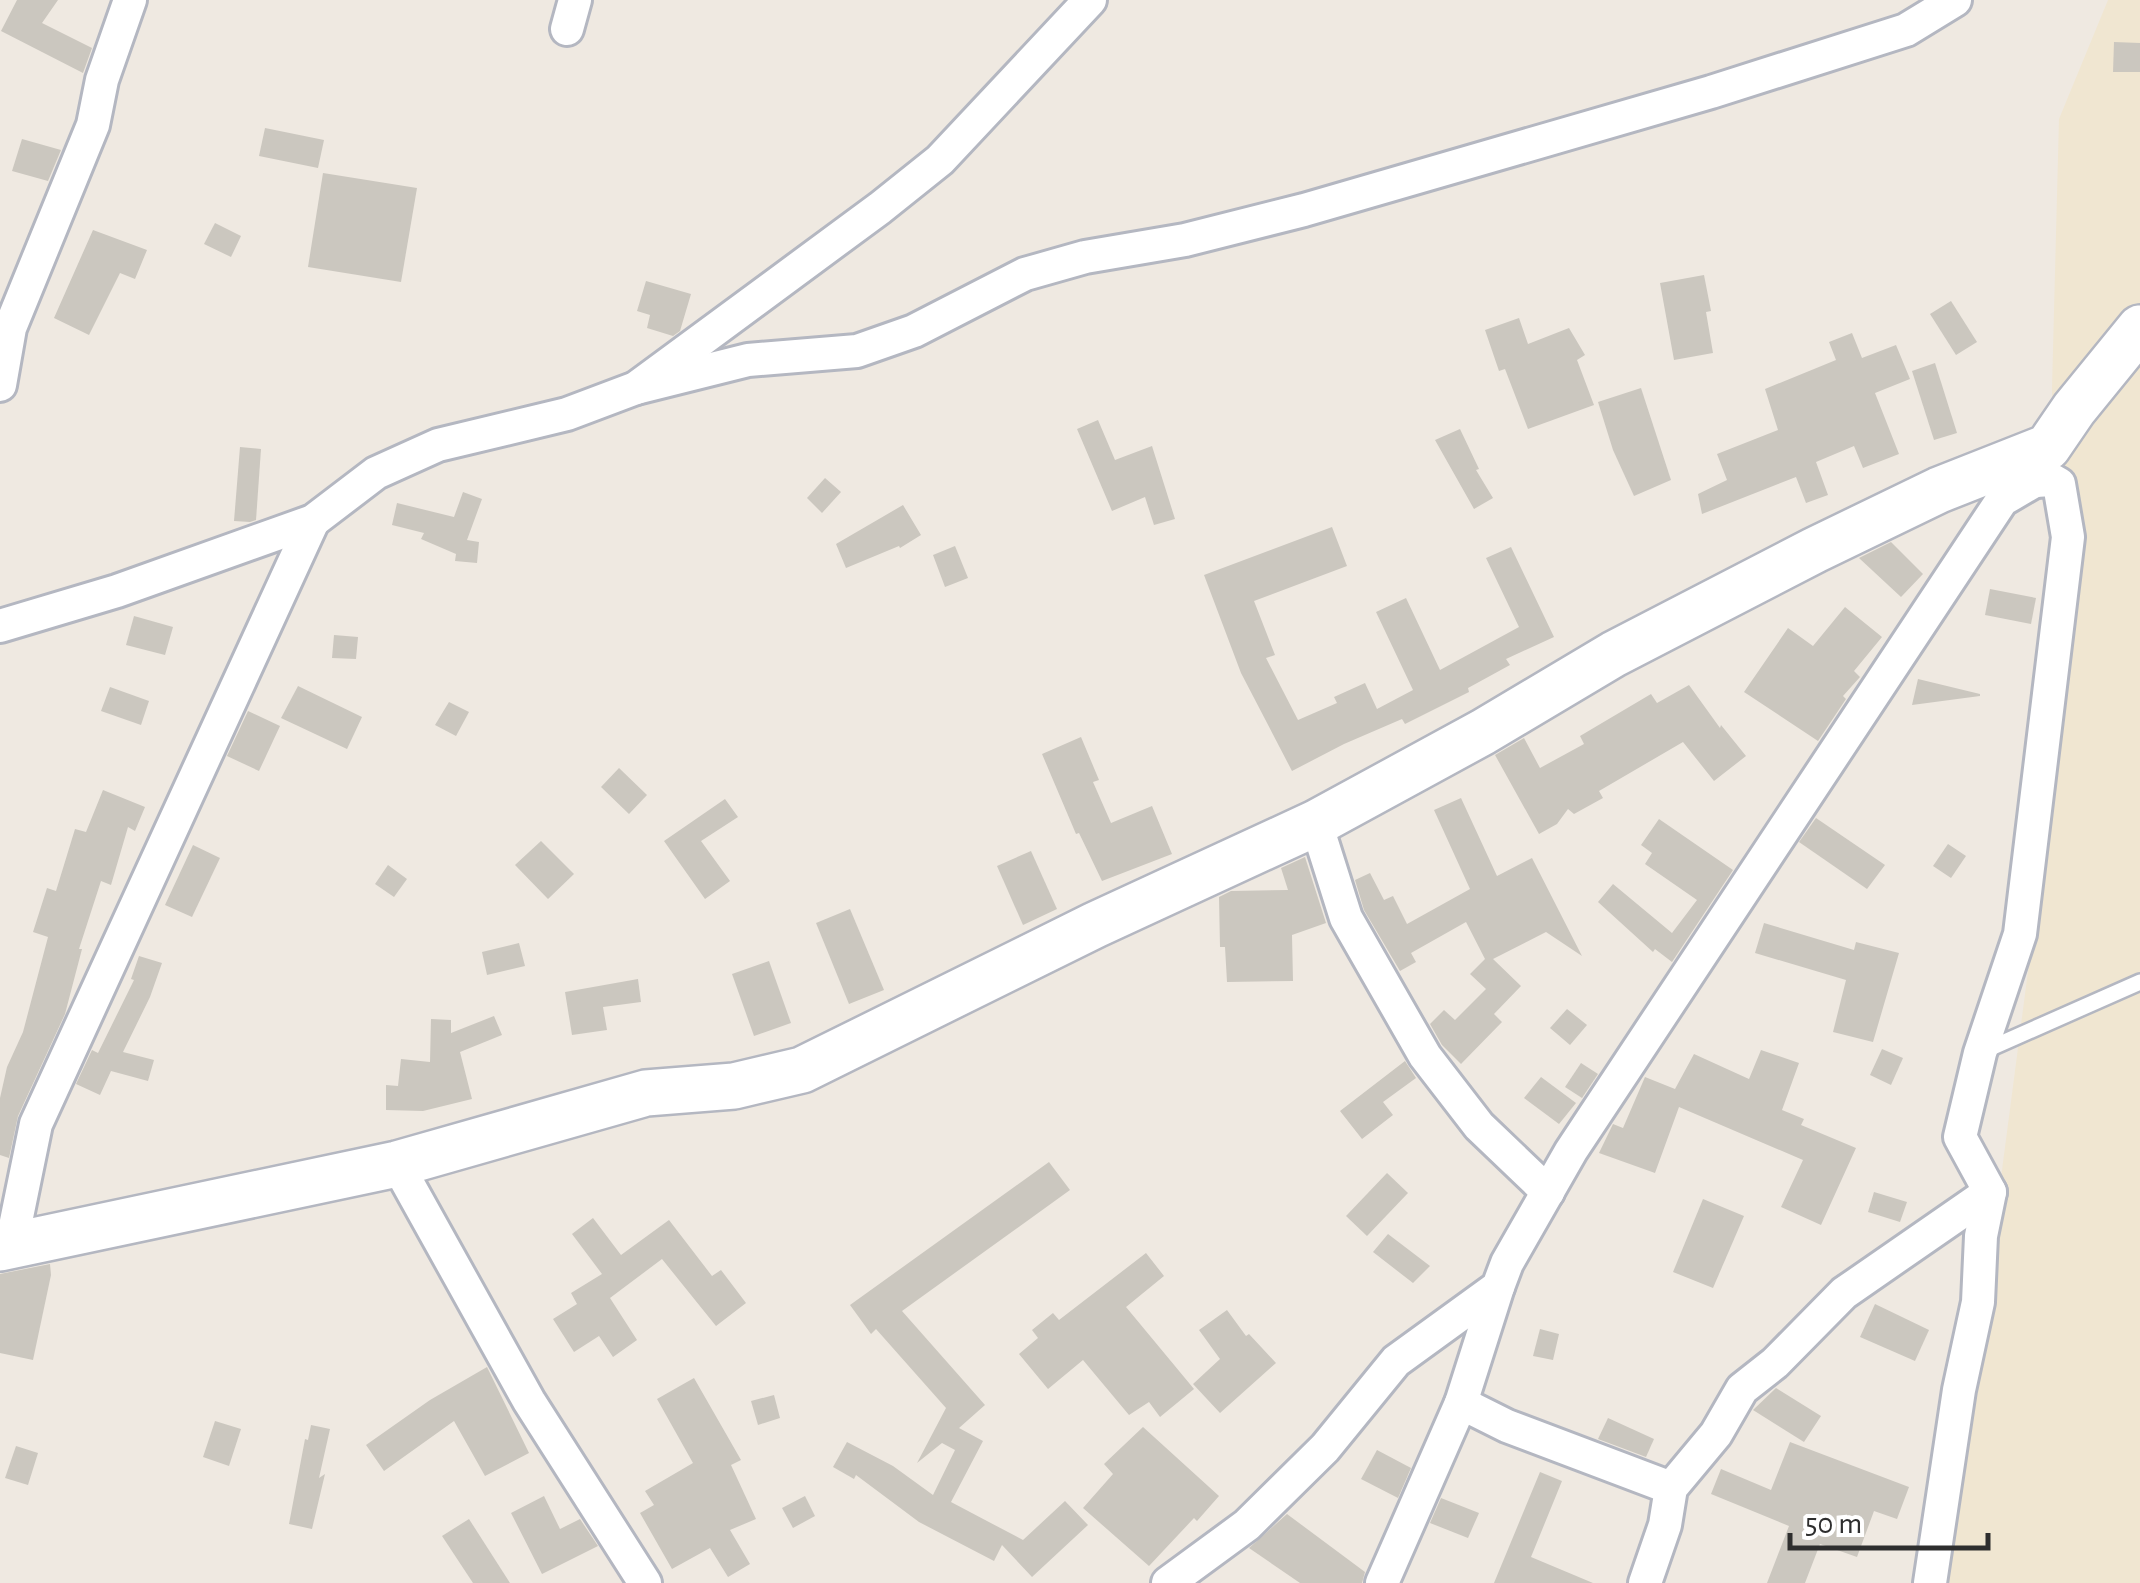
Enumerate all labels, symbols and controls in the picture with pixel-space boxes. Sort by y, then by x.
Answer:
scale bar [1790,1488,1988,1550]
text: 50 m [1805,1509,1862,1539]

